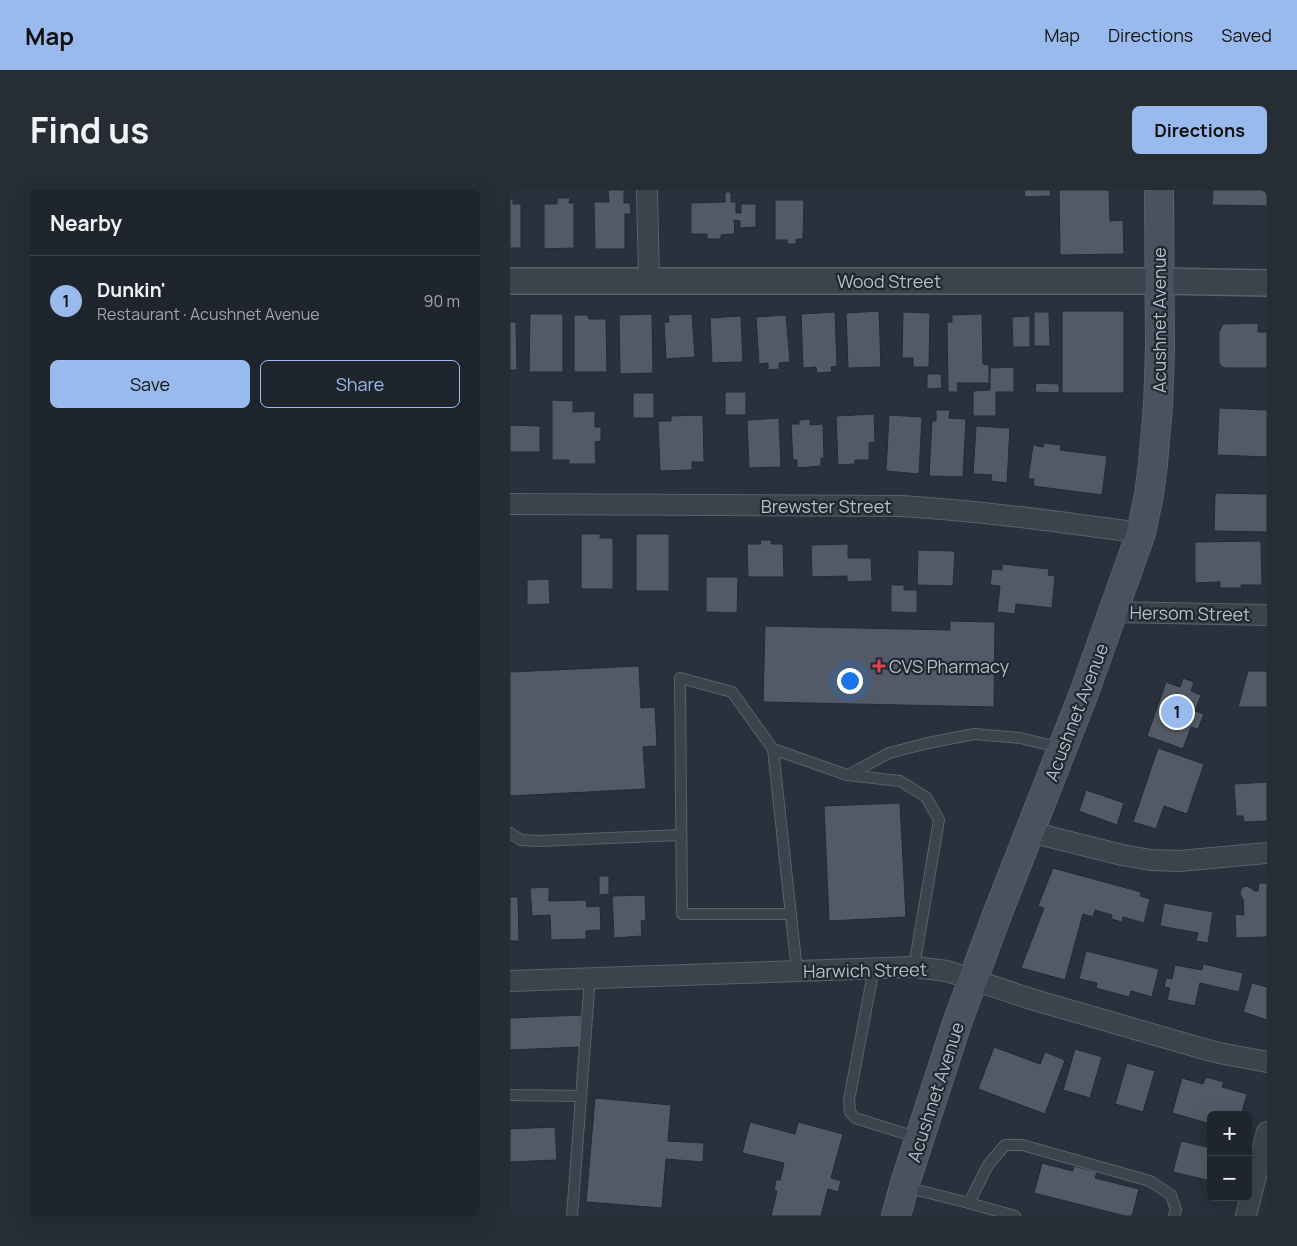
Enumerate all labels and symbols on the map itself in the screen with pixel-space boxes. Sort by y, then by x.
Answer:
street label: Acushnet Avenue [1147,247,1171,393]
street label: Wood Street [837,269,941,293]
street label: Brewster Street [761,494,891,518]
street label: Hersom Street [1129,600,1251,626]
street label: Acushnet Avenue [1039,640,1113,784]
place label: CVS Pharmacy [889,654,1010,678]
marker: CVS Pharmacy [873,660,885,672]
your location [837,668,863,694]
pin: 1 [1161,693,1193,731]
street label: Harwich Street [803,957,927,983]
street label: Acushnet Avenue [901,1019,969,1165]

